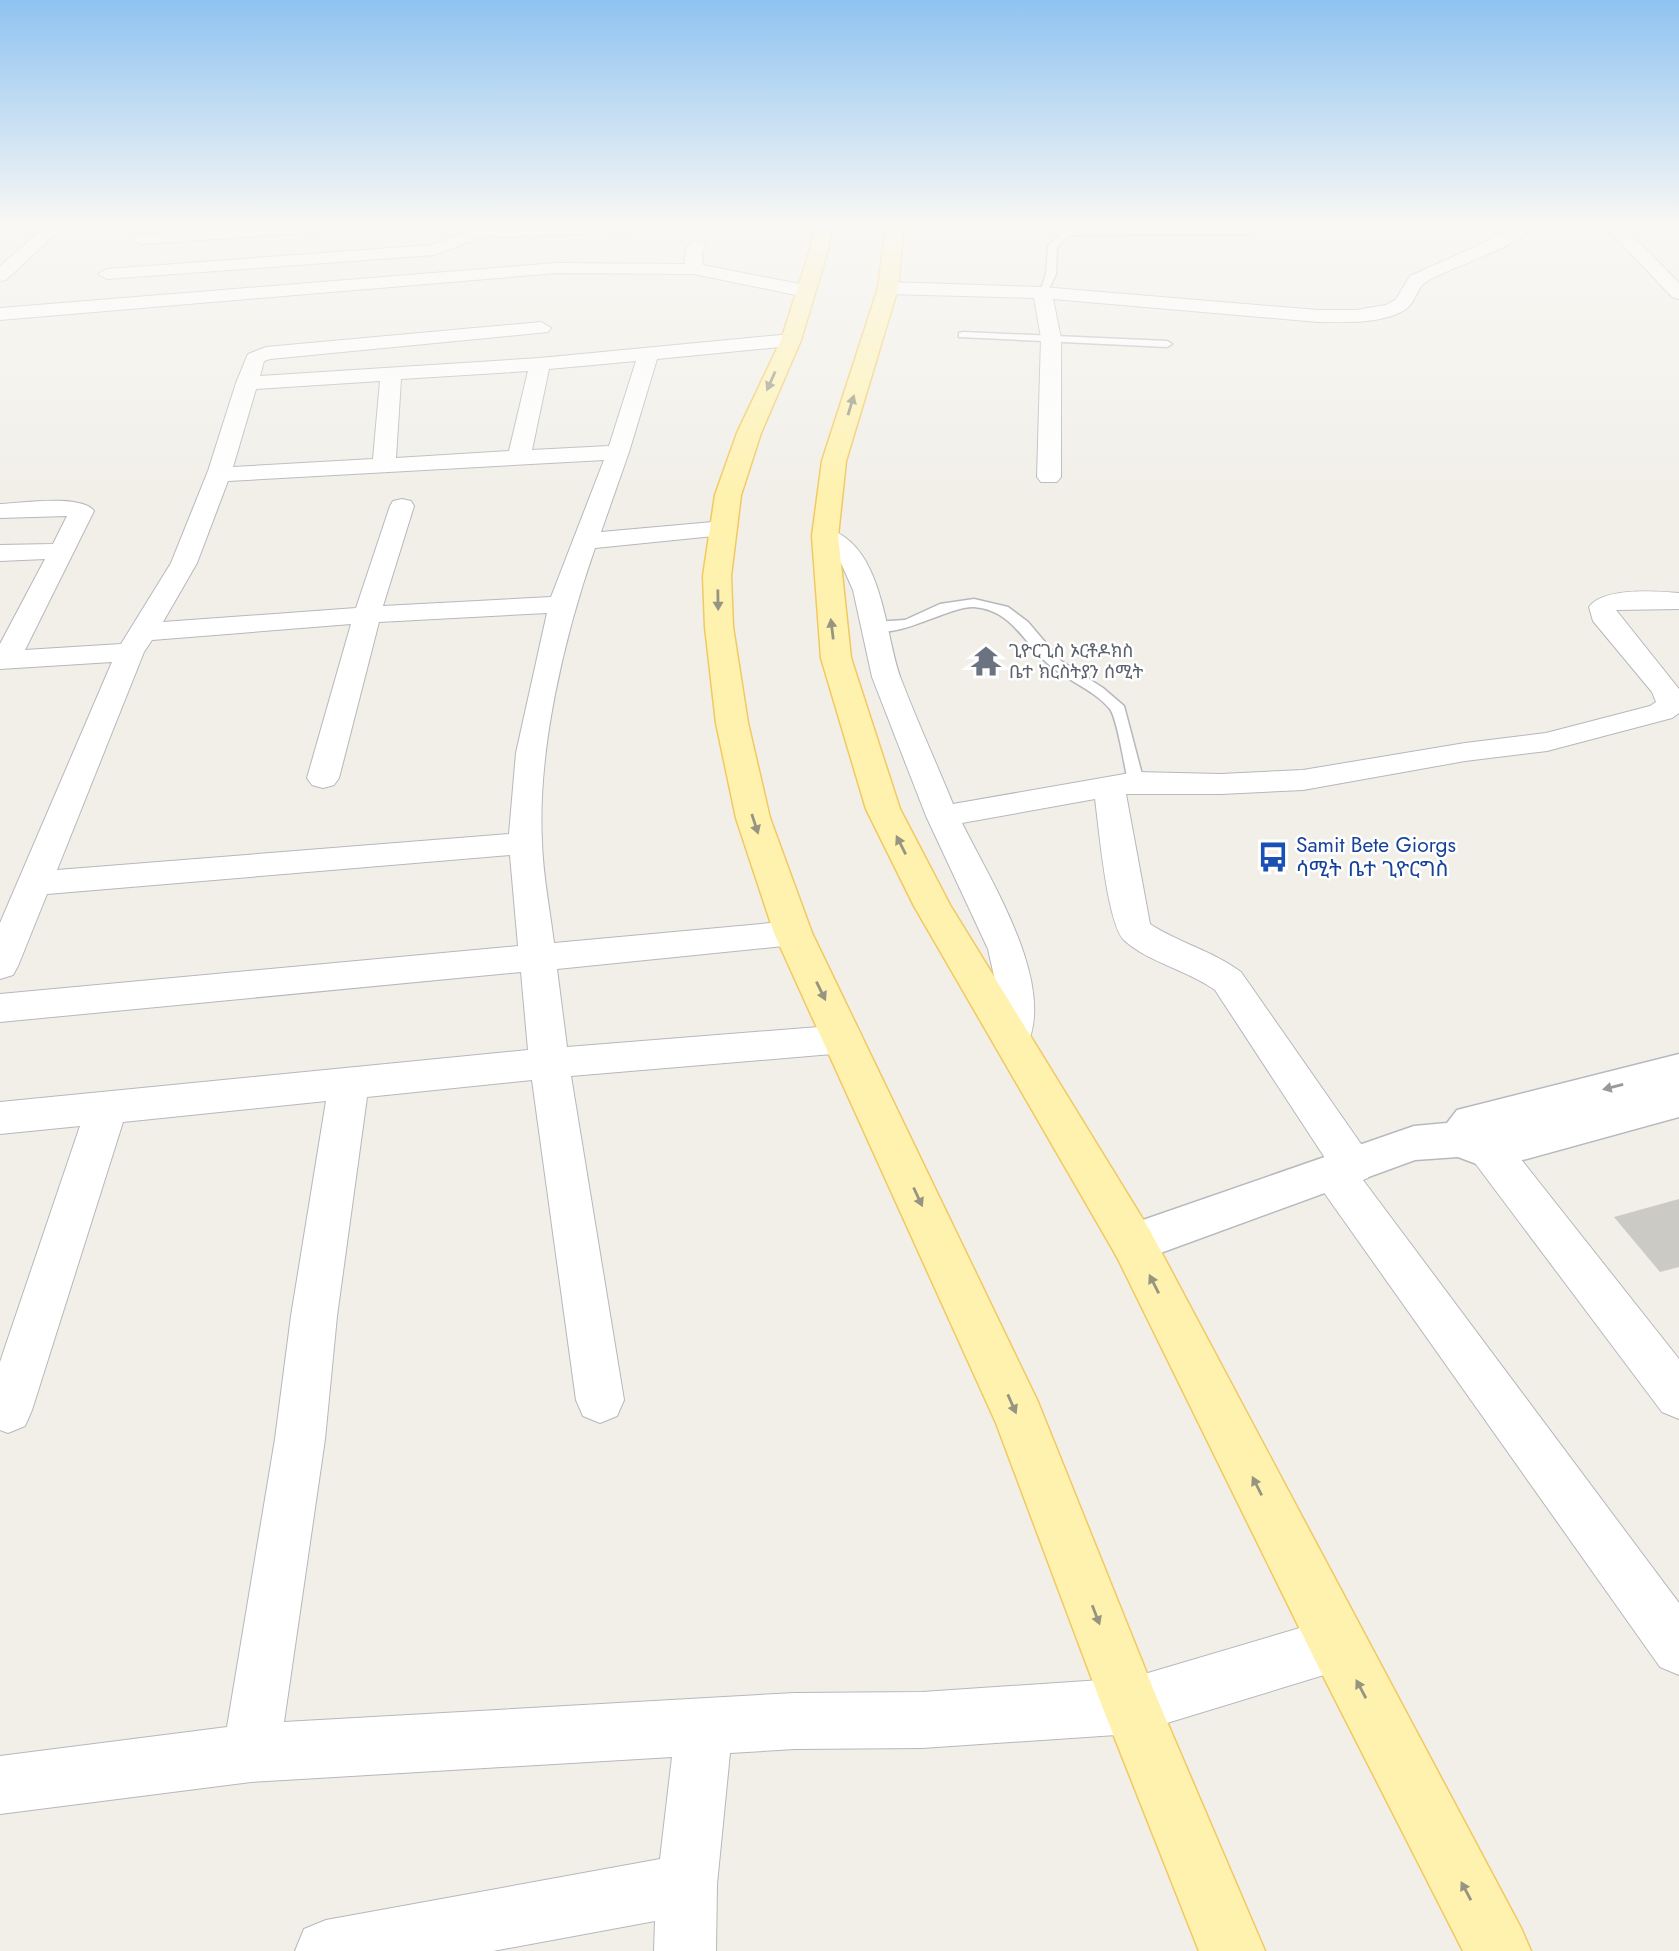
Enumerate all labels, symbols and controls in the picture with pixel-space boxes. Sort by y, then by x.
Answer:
one-way arrow [765,371,776,392]
one-way arrow [846,395,856,416]
one-way arrow [712,589,724,611]
one-way arrow [827,618,838,640]
place label: ጊዮርጊስ ኦርቶዶክስ ቤተ ክርስትያን ሰሚት [1009,638,1143,685]
temple icon: ጊዮርጊስ ኦርቶዶክስ ቤተ ክርስትያን ሰሚት [969,644,1003,678]
one-way arrow [750,814,761,835]
place label: Samit Bete Giorgs ሳሚት ቤተ ጊዮርግስ [1296,830,1456,884]
one-way arrow [896,835,907,855]
bus stop icon: Samit Bete Giorgs ሳሚት ቤተ ጊዮርግስ [1256,840,1290,874]
one-way arrow [816,981,827,1001]
one-way arrow [1602,1082,1624,1093]
one-way arrow [912,1187,924,1207]
one-way arrow [1148,1274,1159,1294]
one-way arrow [1007,1394,1018,1414]
one-way arrow [1251,1476,1263,1496]
one-way arrow [1091,1605,1102,1626]
one-way arrow [1355,1679,1366,1699]
one-way arrow [1460,1881,1472,1900]

